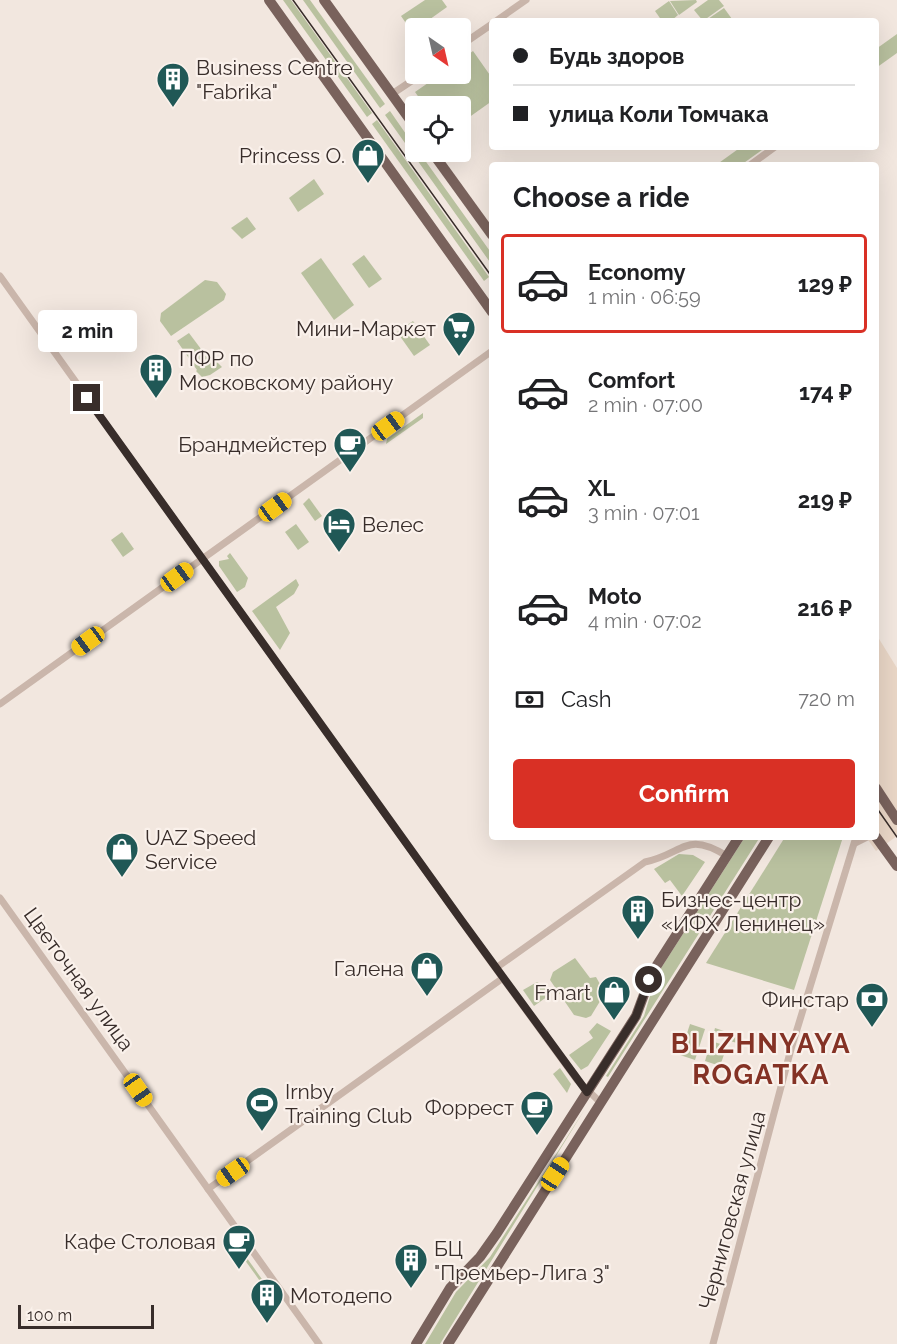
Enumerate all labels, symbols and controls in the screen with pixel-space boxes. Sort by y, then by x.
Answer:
north arrow [405,18,471,84]
map controls [405,18,471,162]
text: Будь здоров [549,43,685,69]
place label: Business Centre "Fabrika" [196,55,353,104]
building icon: Business Centre "Fabrika" [155,61,191,108]
button: locate [405,96,471,162]
text: улица Коли Томчака [549,101,769,127]
shop icon: Princess O. [350,137,386,184]
place label: Princess O. [239,143,345,168]
text: Choose a ride [513,182,689,213]
icon: car [516,257,570,311]
text: Economy [588,259,686,285]
text: 129 ₽ [798,271,852,297]
text: 1 min · 06:59 [588,285,701,309]
supermarket icon: Мини-Маркет [441,310,477,357]
callout: 2 min [38,311,136,353]
place label: Мини-Маркет [296,316,436,341]
text: 2 min [62,319,113,343]
place label: ПФР по Московскому району [179,346,393,395]
building icon: ПФР по Московскому району [138,352,174,399]
icon: car [516,365,570,419]
text: Comfort [588,367,675,393]
text: 174 ₽ [799,379,852,405]
route end [73,384,100,411]
text: 2 min · 07:00 [588,393,703,417]
car [368,408,408,444]
cafe icon: Брандмейстер [332,426,368,473]
place label: Брандмейстер [178,432,327,457]
icon: car [516,473,570,527]
text: XL [588,475,615,501]
text: 219 ₽ [798,487,852,513]
car [255,489,295,525]
text: 3 min · 07:01 [588,501,700,525]
hotel icon: Велес [321,506,357,553]
place label: Велес [362,512,424,537]
car [157,559,197,595]
icon: car [516,581,570,635]
text: Moto [588,583,642,609]
text: 216 ₽ [797,595,852,621]
text: 4 min · 07:02 [588,609,702,633]
car [68,623,108,659]
icon: cash [513,683,546,716]
text: Cash [561,686,612,712]
text: 720 m [798,687,855,711]
button: Confirm [513,759,855,828]
place label: UAZ Speed Service [145,825,256,874]
shop icon: UAZ Speed Service [104,831,140,878]
place label: Бизнес-центр «ИФХ Ленинец» [661,887,825,936]
building icon: Бизнес-центр «ИФХ Ленинец» [620,893,656,940]
street label: Цветочная улица [19,902,139,1056]
shop icon: Галена [409,950,445,997]
place label: Галена [334,956,404,981]
route start [635,966,662,993]
shop icon: Fmart [596,974,632,1021]
place label: Fmart [534,980,591,1005]
bank icon: Финстар [854,981,890,1028]
place label: Финстар [761,987,849,1012]
district label: BLIZHNYAYA ROGATKA [671,1028,851,1090]
car [120,1070,156,1110]
place label: Irnby Training Club [285,1079,412,1128]
sports icon: Irnby Training Club [244,1085,280,1132]
cafe icon: Форрест [519,1089,555,1136]
place label: Форрест [425,1095,514,1120]
street label: Черниговская улица [693,1108,771,1312]
car [213,1154,253,1190]
car [538,1154,572,1194]
cafe icon: Кафе Столовая [221,1223,257,1270]
place label: Кафе Столовая [64,1229,216,1254]
place label: БЦ "Премьер-Лига 3" [434,1236,610,1285]
building icon: БЦ "Премьер-Лига 3" [393,1242,429,1289]
building icon: Мотодепо [249,1277,285,1324]
place label: Мотодепо [290,1283,392,1308]
scale bar [18,1302,154,1330]
text: 100 m [27,1306,72,1325]

